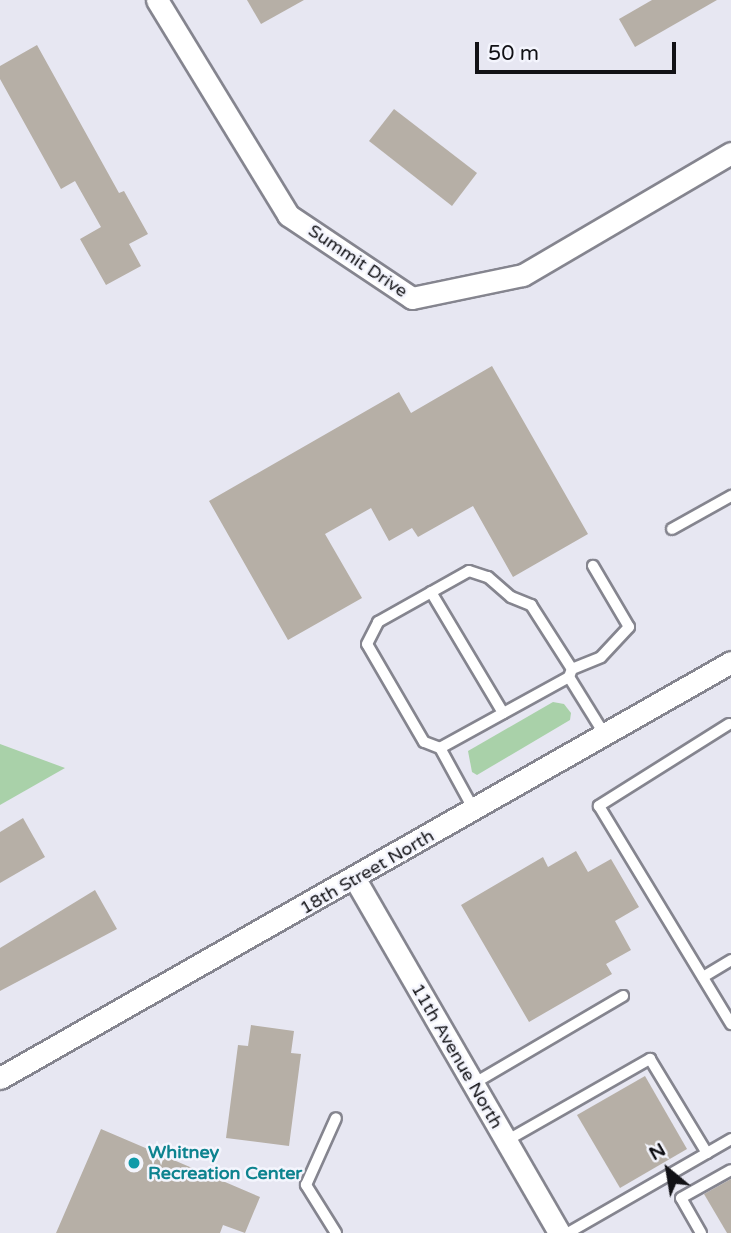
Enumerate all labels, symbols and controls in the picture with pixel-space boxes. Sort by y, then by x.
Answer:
scale bar [479,28,680,72]
text: 50 m [488,41,539,66]
street label: Summit Drive [304,220,412,302]
street label: 18th Street North [296,825,438,919]
street label: 11th Avenue North [407,980,507,1132]
north arrow [633,1135,703,1205]
text: N [645,1138,670,1165]
place label: Whitney Recreation Center [148,1142,302,1184]
marker: Whitney Recreation Center [126,1155,142,1171]

